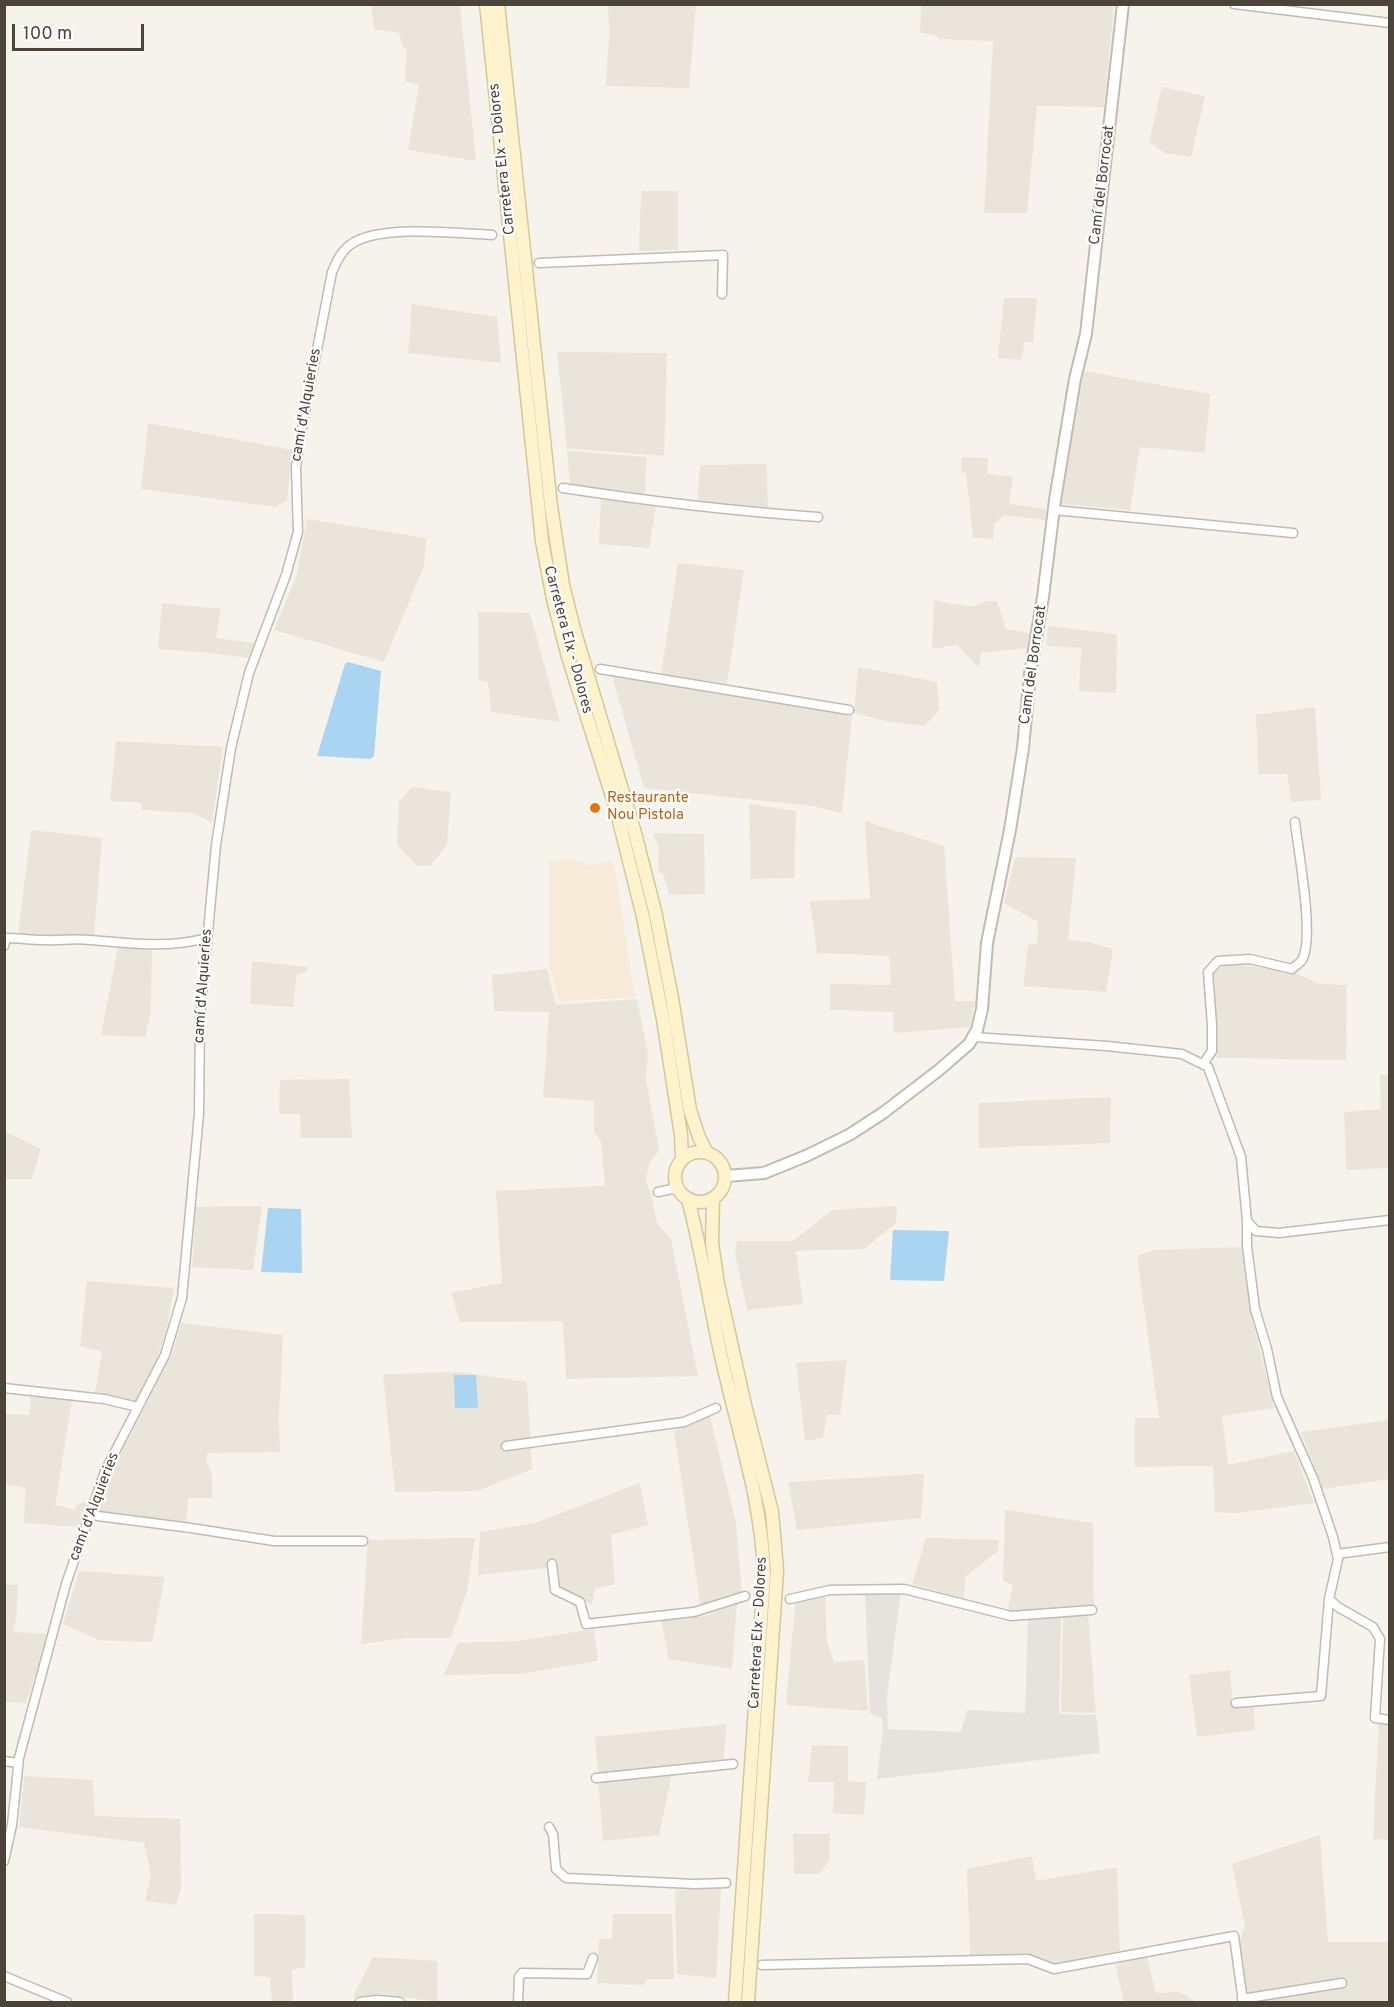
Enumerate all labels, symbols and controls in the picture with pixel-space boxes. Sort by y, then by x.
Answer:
scale bar [15,12,147,50]
text: 100 m [23,23,72,46]
street label: Carretera Elx - Dolores [486,82,520,236]
street label: Camí del Borrocat [1087,124,1119,246]
street label: camí d'Alquieries [288,347,326,463]
street label: Carretera Elx - Dolores [539,564,595,716]
street label: Camí del Borrocat [1017,604,1051,726]
place label: Restaurante Nou Pistola [607,790,689,825]
marker: Restaurante Nou Pistola [588,801,602,815]
street label: camí d'Alquieries [191,928,217,1044]
street label: camí d'Alquieries [66,1450,124,1564]
street label: Carretera Elx - Dolores [746,1556,772,1710]

